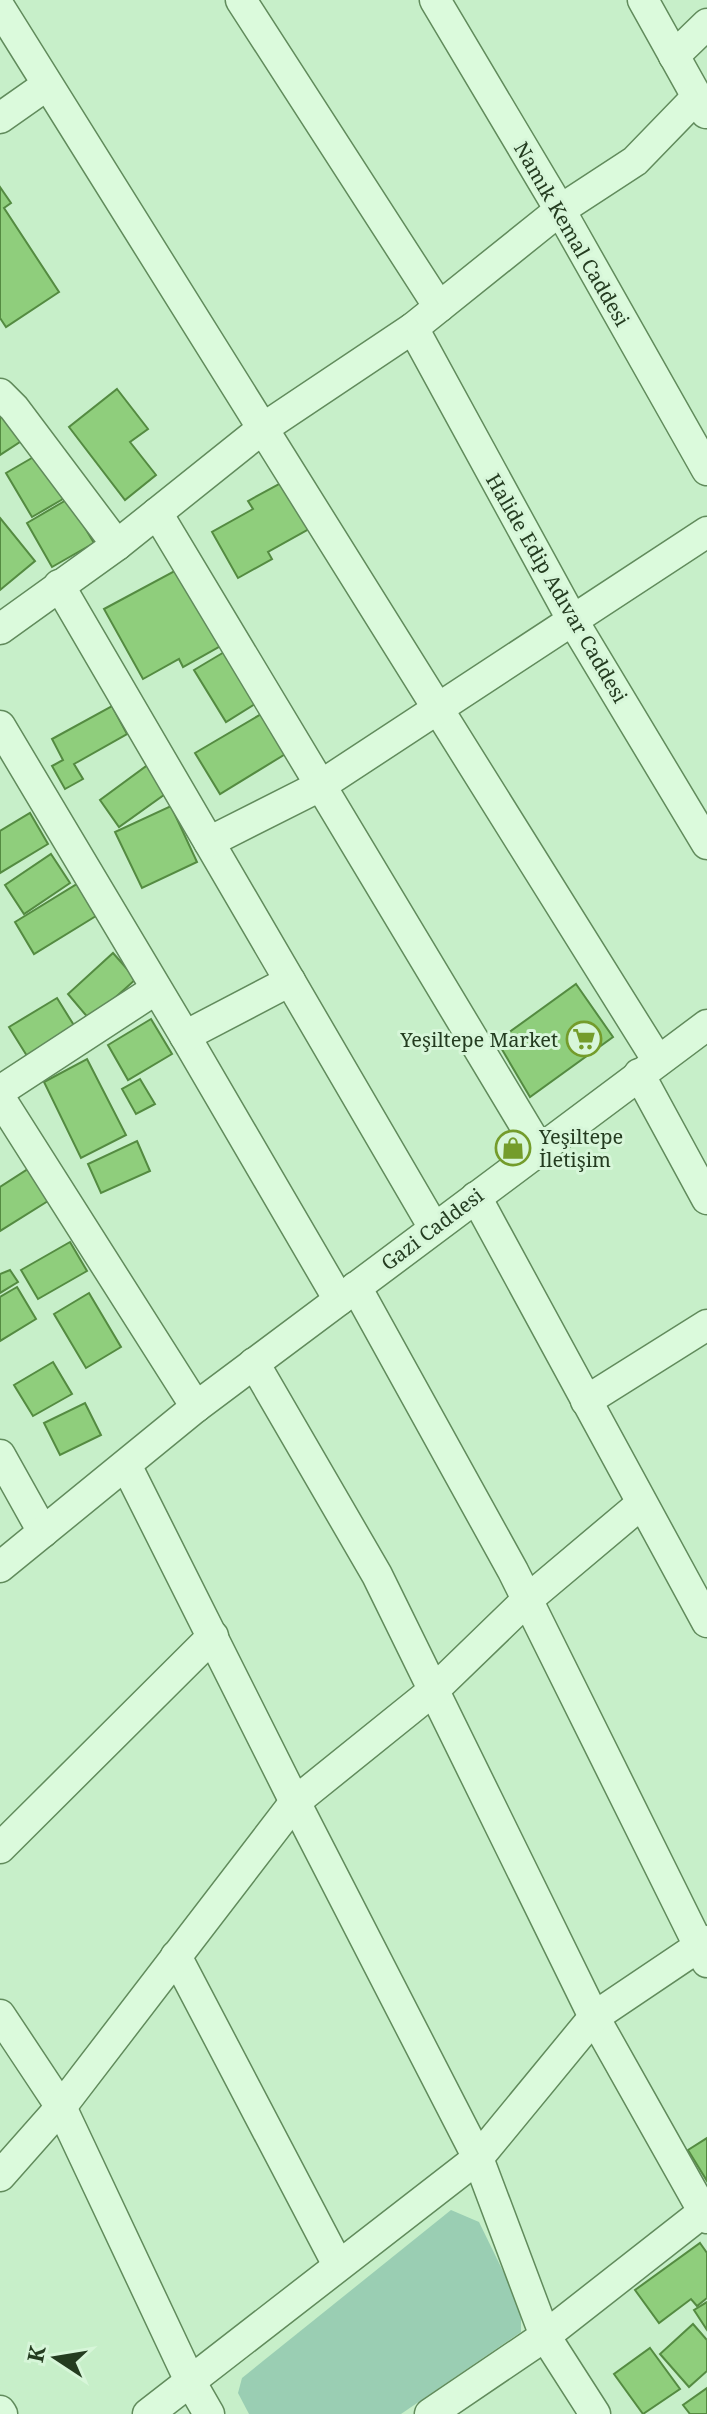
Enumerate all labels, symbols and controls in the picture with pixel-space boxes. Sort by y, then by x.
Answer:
street label: Namık Kemal Caddesi [508,137,636,332]
street label: Halide Edip Adıvar Caddesi [480,468,634,708]
supermarket icon: Yeşiltepe Market [565,1020,603,1058]
place label: Yeşiltepe Market [399,1026,558,1053]
place label: Yeşiltepe İletişim [538,1123,623,1173]
shop icon: Yeşiltepe İletişim [494,1129,532,1167]
street label: Gazi Caddesi [375,1181,489,1276]
north arrow [16,2318,96,2398]
text: K [19,2342,52,2365]

